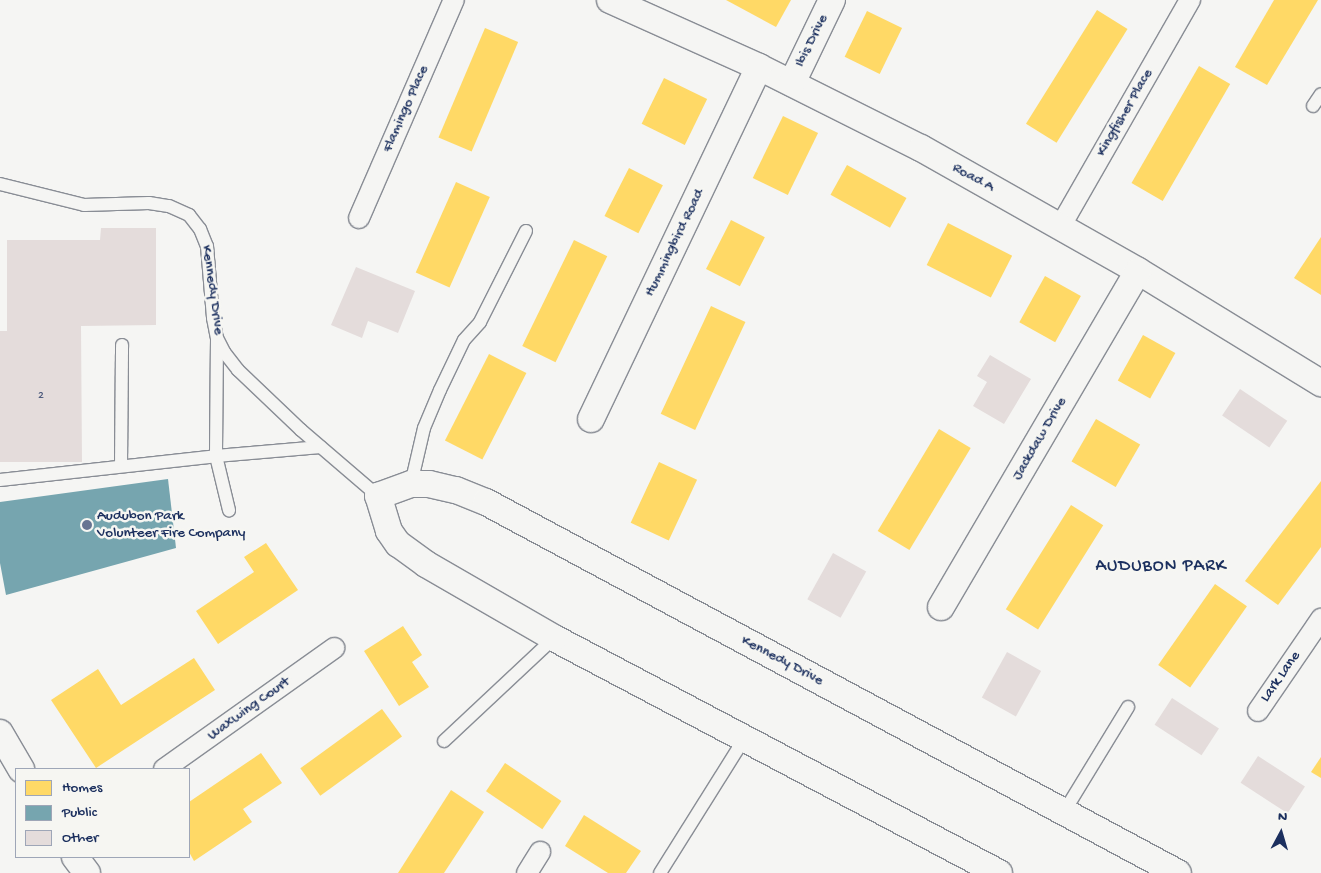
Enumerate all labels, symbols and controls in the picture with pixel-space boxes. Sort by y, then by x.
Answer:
street label: Ibis Drive [792,12,832,70]
street label: Flamingo Place [379,63,433,155]
street label: Kingfisher Place [1093,66,1157,160]
street label: Road A [949,159,997,197]
street label: Hummingbird Road [641,186,709,300]
street label: Kennedy Drive [197,244,227,336]
house number: 2 [38,390,44,404]
street label: Jackdaw Drive [1009,394,1071,484]
place label: Audubon Park Volunteer Fire Company [97,507,245,542]
marker: Audubon Park Volunteer Fire Company [81,519,93,531]
district label: AUDUBON PARK [1094,556,1228,578]
street label: Kennedy Drive [738,632,826,690]
street label: Lark Lane [1257,648,1305,706]
street label: Waxwing Court [204,673,294,745]
legend [15,768,190,858]
text: Homes [62,779,102,797]
text: Public [62,804,97,822]
north arrow [1256,808,1306,858]
text: N [1277,809,1288,827]
text: Other [62,829,98,847]

